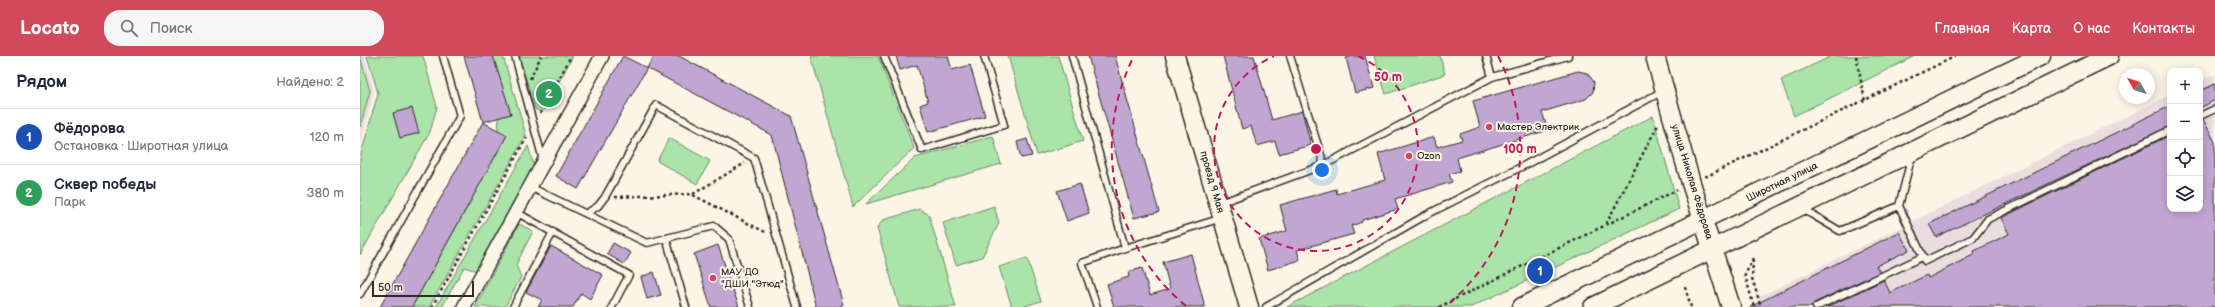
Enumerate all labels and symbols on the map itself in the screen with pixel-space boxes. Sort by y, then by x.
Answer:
north arrow [2119,68,2155,104]
text: 50 m [1374,70,1402,85]
pin: 2 [536,79,562,109]
place label: Мастер Электрик [1497,121,1580,133]
marker: Мастер Электрик [1484,122,1494,132]
street label: улица Николая Фёдорова [1669,123,1715,241]
centre of rings [1309,142,1323,156]
text: 100 m [1503,142,1537,157]
street label: проезд 9 Мая [1197,150,1227,215]
place label: Ozon [1417,150,1441,162]
marker: Ozon [1404,151,1414,161]
street label: Широтная улица [1744,159,1820,205]
your location [1312,160,1332,180]
pin: 1 [1527,256,1553,286]
place label: МАУ ДО "ДШИ "Этюд" [721,266,784,290]
marker: МАУ ДО "ДШИ "Этюд" [708,273,718,283]
scale bar [372,279,474,298]

